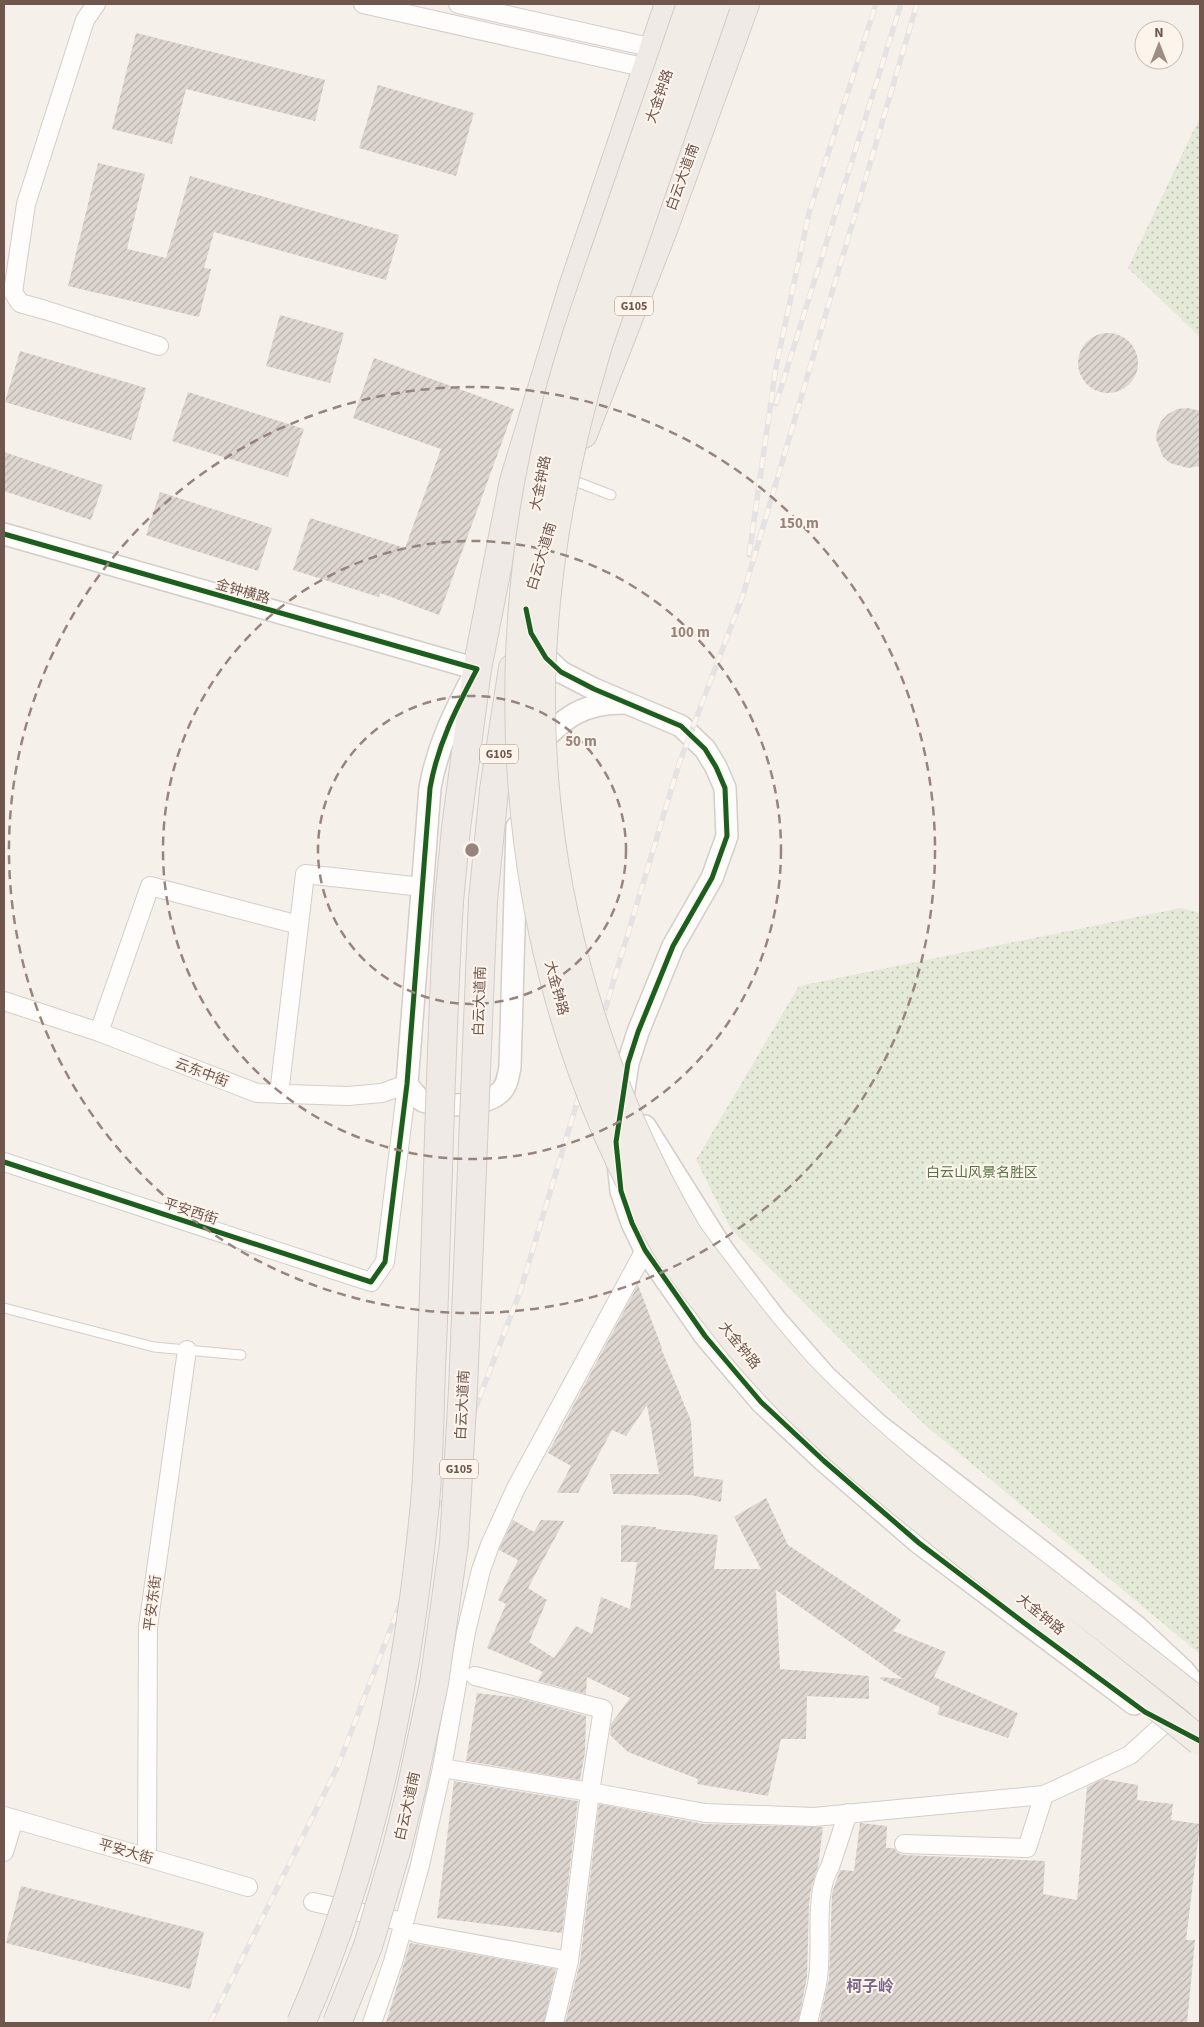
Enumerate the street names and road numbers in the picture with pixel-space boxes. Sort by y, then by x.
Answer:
street label: 大金钟路 [641,67,679,126]
street label: 白云大道南 [662,141,704,214]
road number: G105 [615,296,653,316]
street label: 大金钟路 [526,454,556,513]
street label: 白云大道南 [522,520,562,593]
street label: 金钟横路 [213,575,272,609]
road number: G105 [480,744,518,764]
street label: 大金钟路 [539,959,573,1018]
street label: 白云大道南 [469,966,491,1036]
street label: 云东中街 [172,1054,231,1092]
street label: 平安西街 [161,1194,220,1230]
street label: 大金钟路 [714,1318,765,1374]
street label: 白云大道南 [451,1370,475,1441]
road number: G105 [440,1460,478,1478]
street label: 平安东街 [140,1574,166,1632]
street label: 大金钟路 [1012,1589,1068,1640]
street label: 白云大道南 [390,1770,426,1843]
street label: 平安大街 [96,1835,155,1869]

